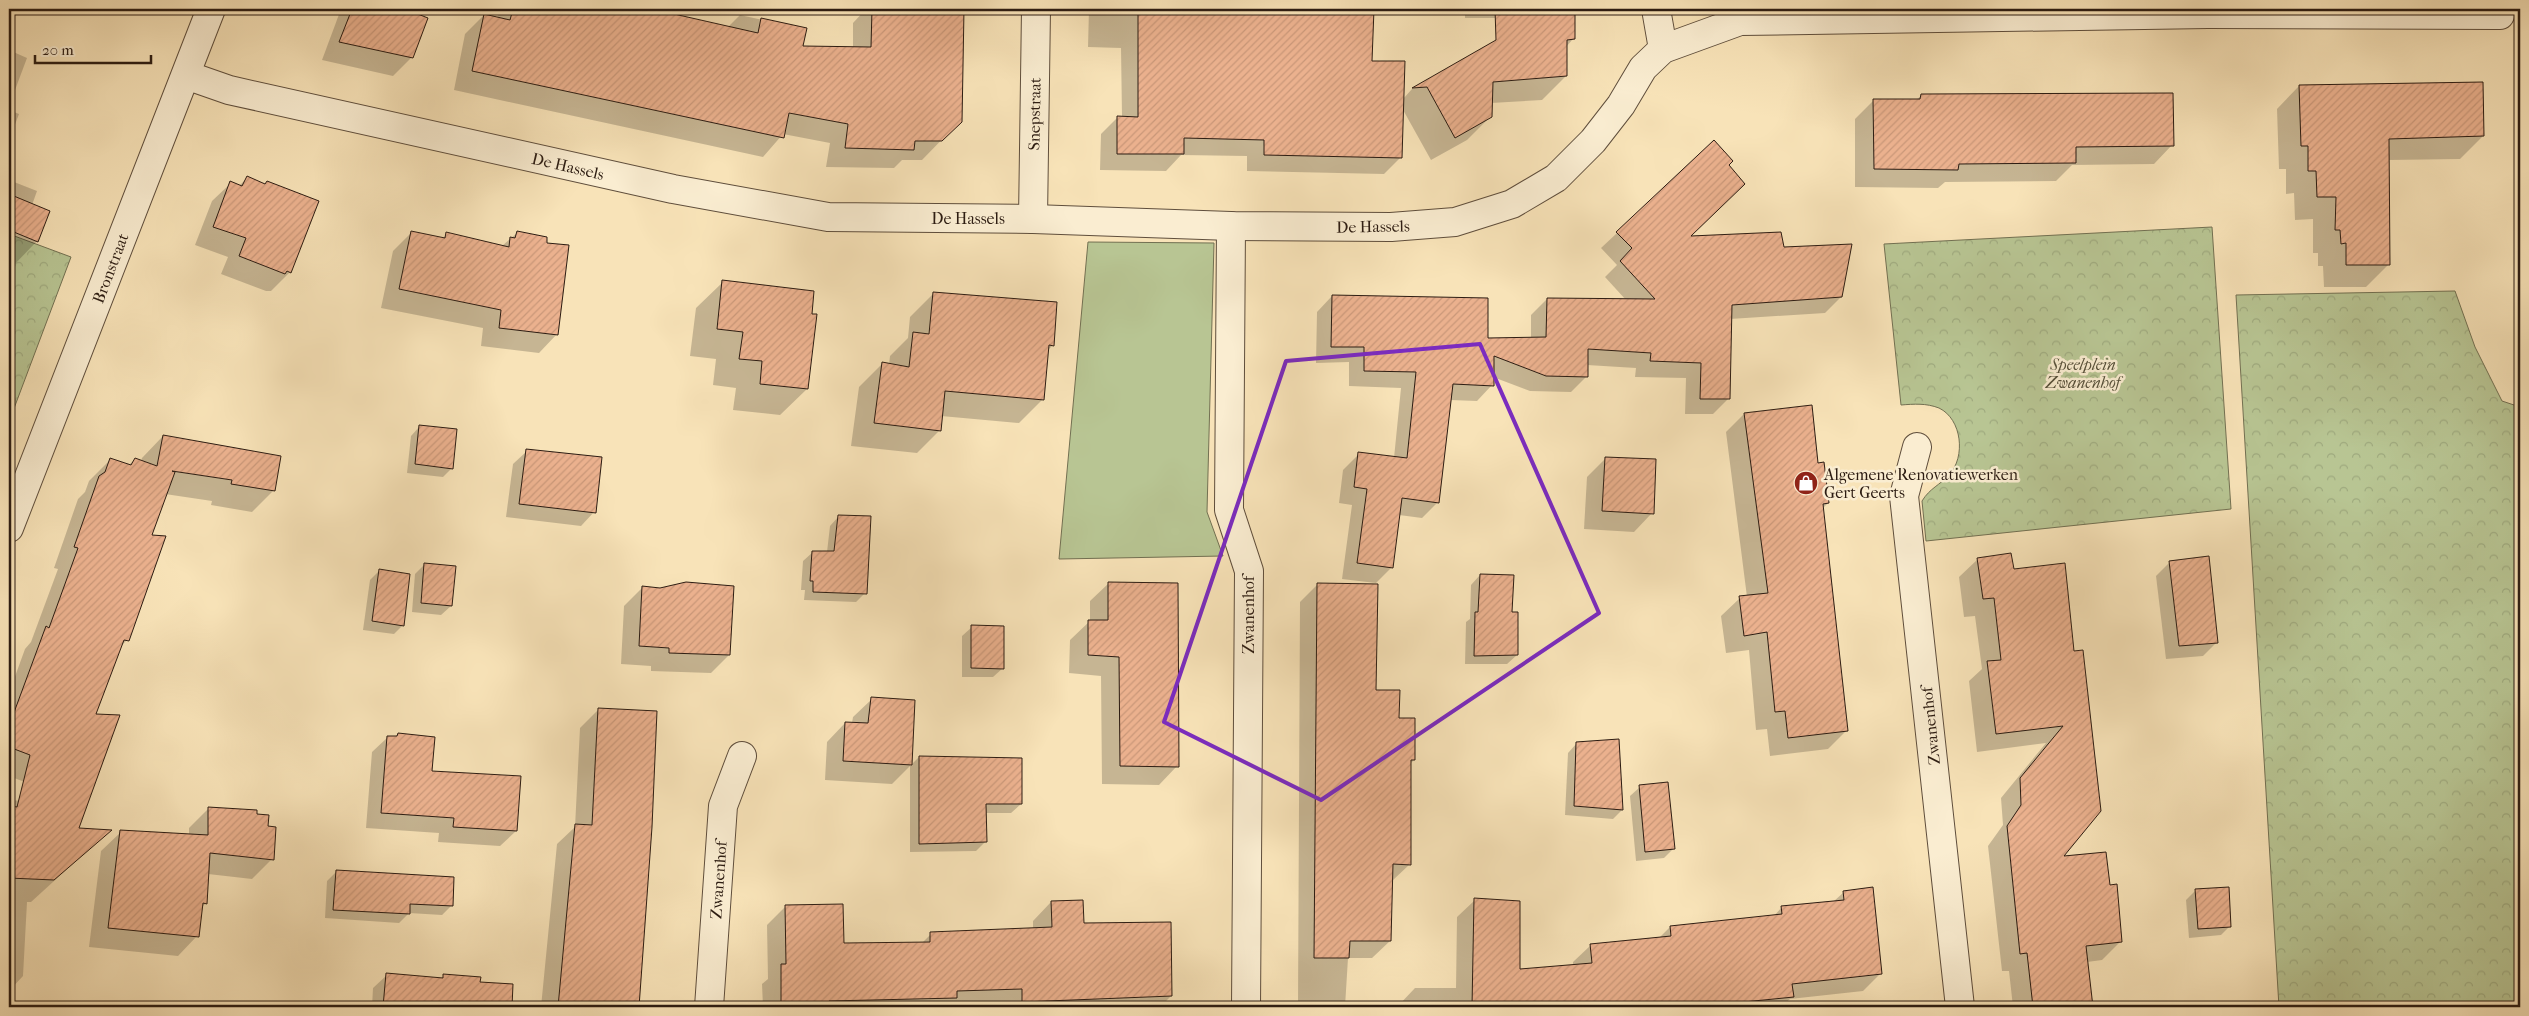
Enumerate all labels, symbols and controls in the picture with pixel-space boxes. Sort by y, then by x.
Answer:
scale bar [35,32,151,64]
text: 20 m [42,41,74,59]
street label: Snepstraat [1024,77,1045,151]
street label: De Hassels [530,149,606,184]
street label: De Hassels [931,209,1005,228]
street label: De Hassels [1336,216,1410,237]
street label: Bronstraat [88,230,133,306]
park label: Speelplein Zwanenhof [2045,355,2124,392]
place label: Algemene Renovatiewerken Gert Geerts [1823,465,2019,502]
shop icon: Algemene Renovatiewerken Gert Geerts [1793,470,1819,496]
street label: Zwanenhof [1239,572,1258,654]
street label: Zwanenhof [1917,682,1944,766]
street label: Zwanenhof [706,837,731,920]

